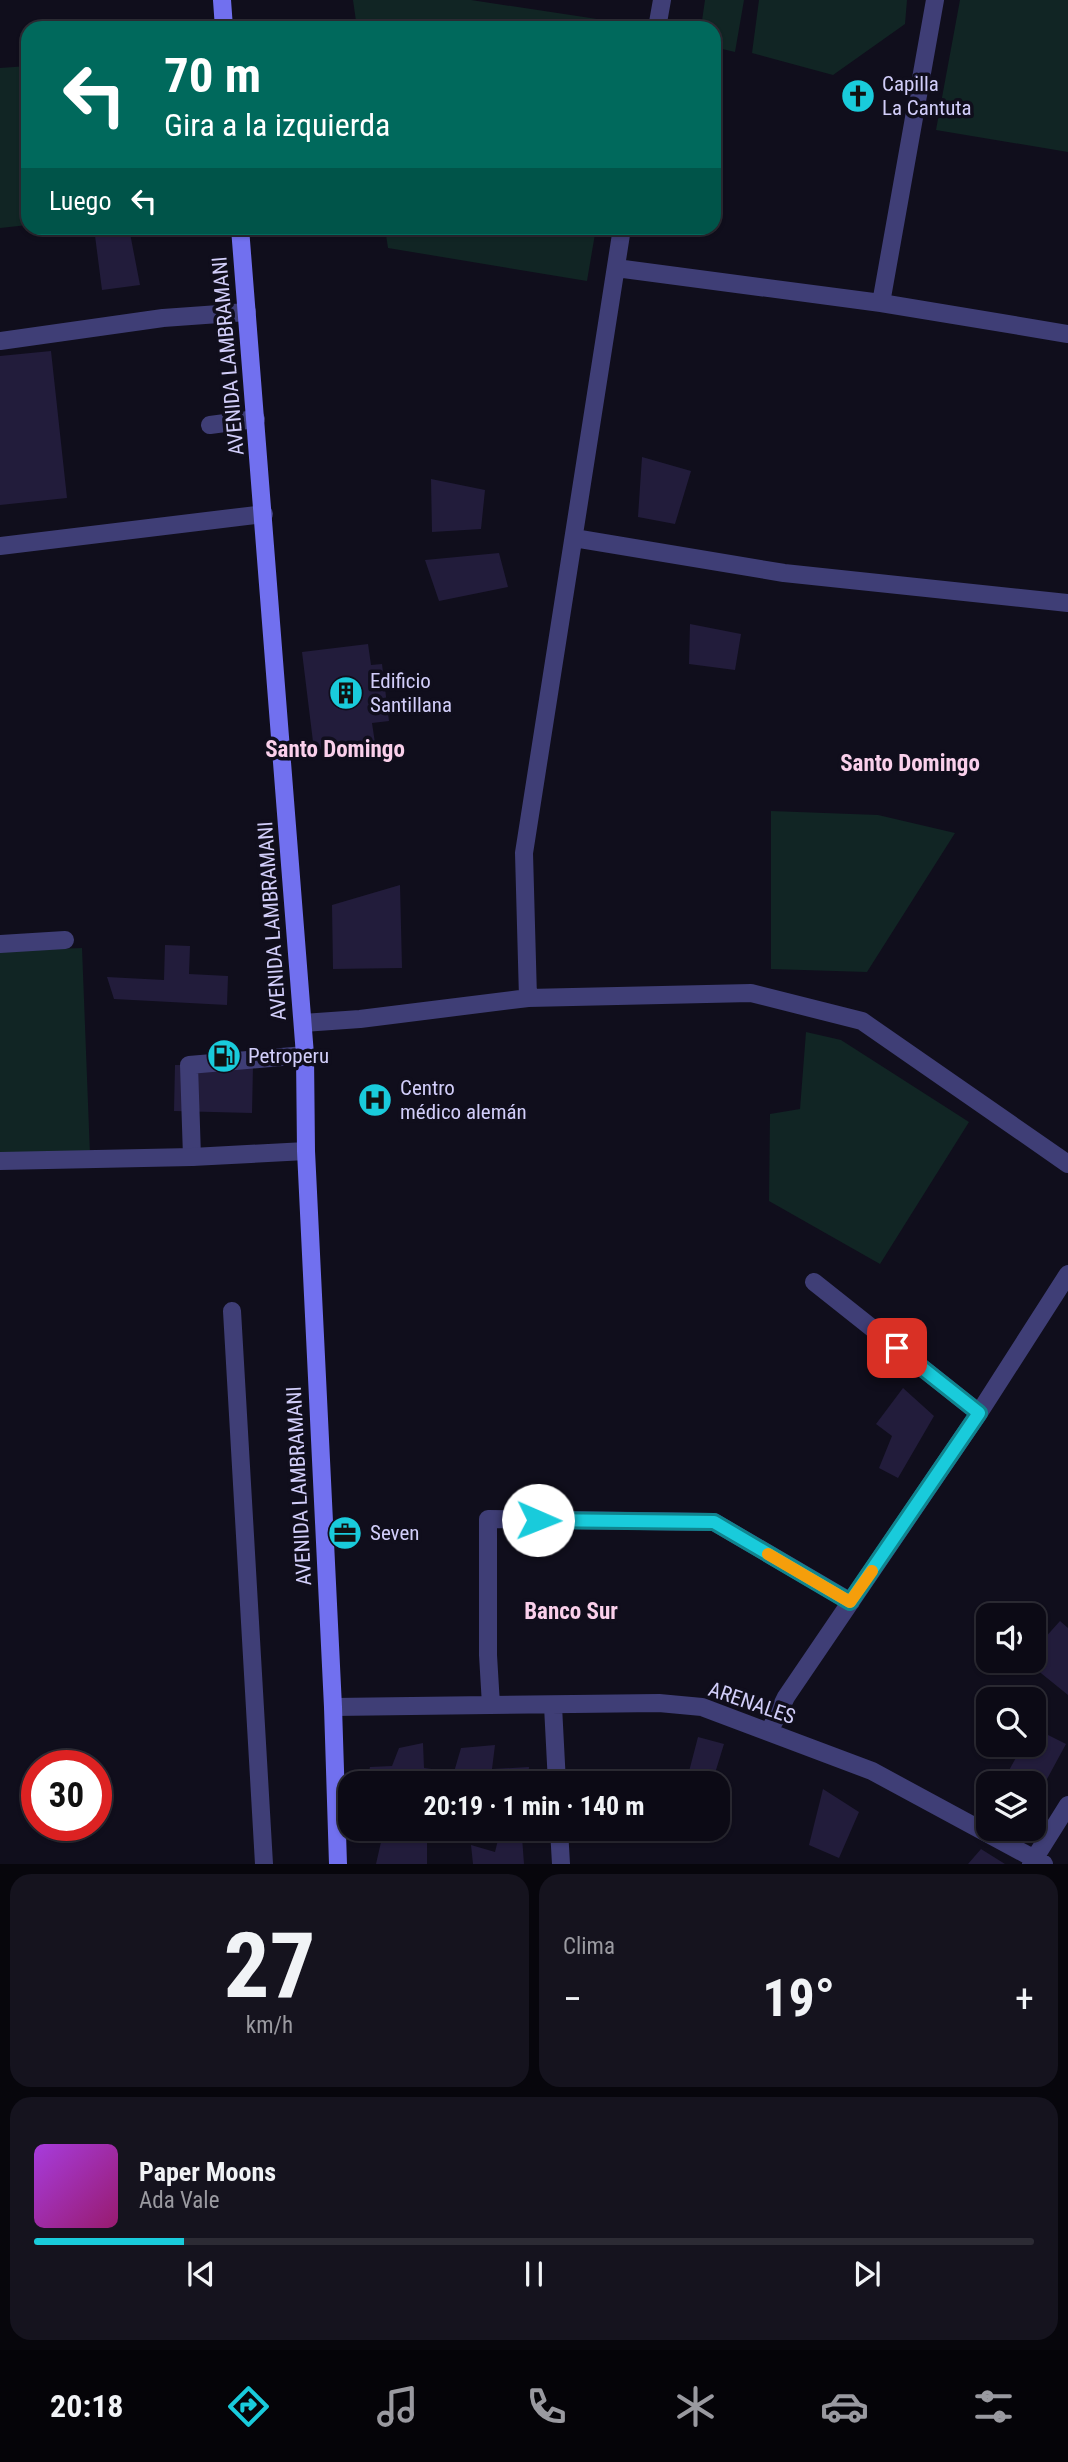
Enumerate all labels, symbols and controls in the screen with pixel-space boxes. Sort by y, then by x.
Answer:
text: 70 m [164,47,261,104]
icon: left [49,49,140,140]
place label: Capilla La Cantuta [882,72,972,120]
church icon: Capilla La Cantuta [839,77,877,115]
text: Gira a la izquierda [164,106,390,144]
icon: left [125,182,163,220]
text: Luego [49,186,111,216]
street label: AVENIDA LAMBRAMANI [207,255,249,457]
place label: Edificio Santillana [370,669,452,717]
building icon: Edificio Santillana [327,674,365,712]
district label: Santo Domingo [265,736,405,763]
district label: Santo Domingo [840,750,980,777]
street label: AVENIDA LAMBRAMANI [253,821,291,1021]
fuel station icon: Petroperu [205,1037,243,1075]
place label: Petroperu [248,1044,329,1068]
place label: Centro médico alemán [400,1076,527,1124]
hospital icon: Centro médico alemán [356,1081,394,1119]
pin [867,1318,927,1378]
icon: arrive [878,1329,916,1367]
street label: AVENIDA LAMBRAMANI [282,1386,316,1586]
position arrow [501,1483,575,1557]
office icon: Seven [326,1514,364,1552]
place label: Seven [370,1521,419,1545]
district label: Banco Sur [524,1598,618,1625]
map controls [976,1603,1046,1841]
button: sound [976,1603,1046,1673]
street label: ARENALES [705,1677,799,1729]
button: search [976,1687,1046,1757]
speed limit sign: 30 [21,1750,112,1841]
button: layers [976,1771,1046,1841]
text: 20:19 · 1 min · 140 m [424,1791,644,1821]
text: 27 [224,1913,315,2019]
text: Clima [563,1933,615,1960]
text: 19° [762,1968,835,2029]
text: − [563,1977,582,2021]
text: + [1015,1977,1034,2021]
text: km/h [246,2012,293,2039]
text: Paper Moons [139,2157,276,2187]
text: Ada Vale [139,2187,219,2214]
icon: previous [182,2255,220,2293]
icon: pause [515,2255,553,2293]
icon: next [848,2255,886,2293]
icon: directions [224,2382,273,2431]
icon: music [373,2382,422,2431]
icon: phone [522,2382,571,2431]
icon: climate [671,2382,720,2431]
icon: car [820,2382,869,2431]
icon: filters [969,2382,1018,2431]
text: 20:18 [50,2387,123,2425]

